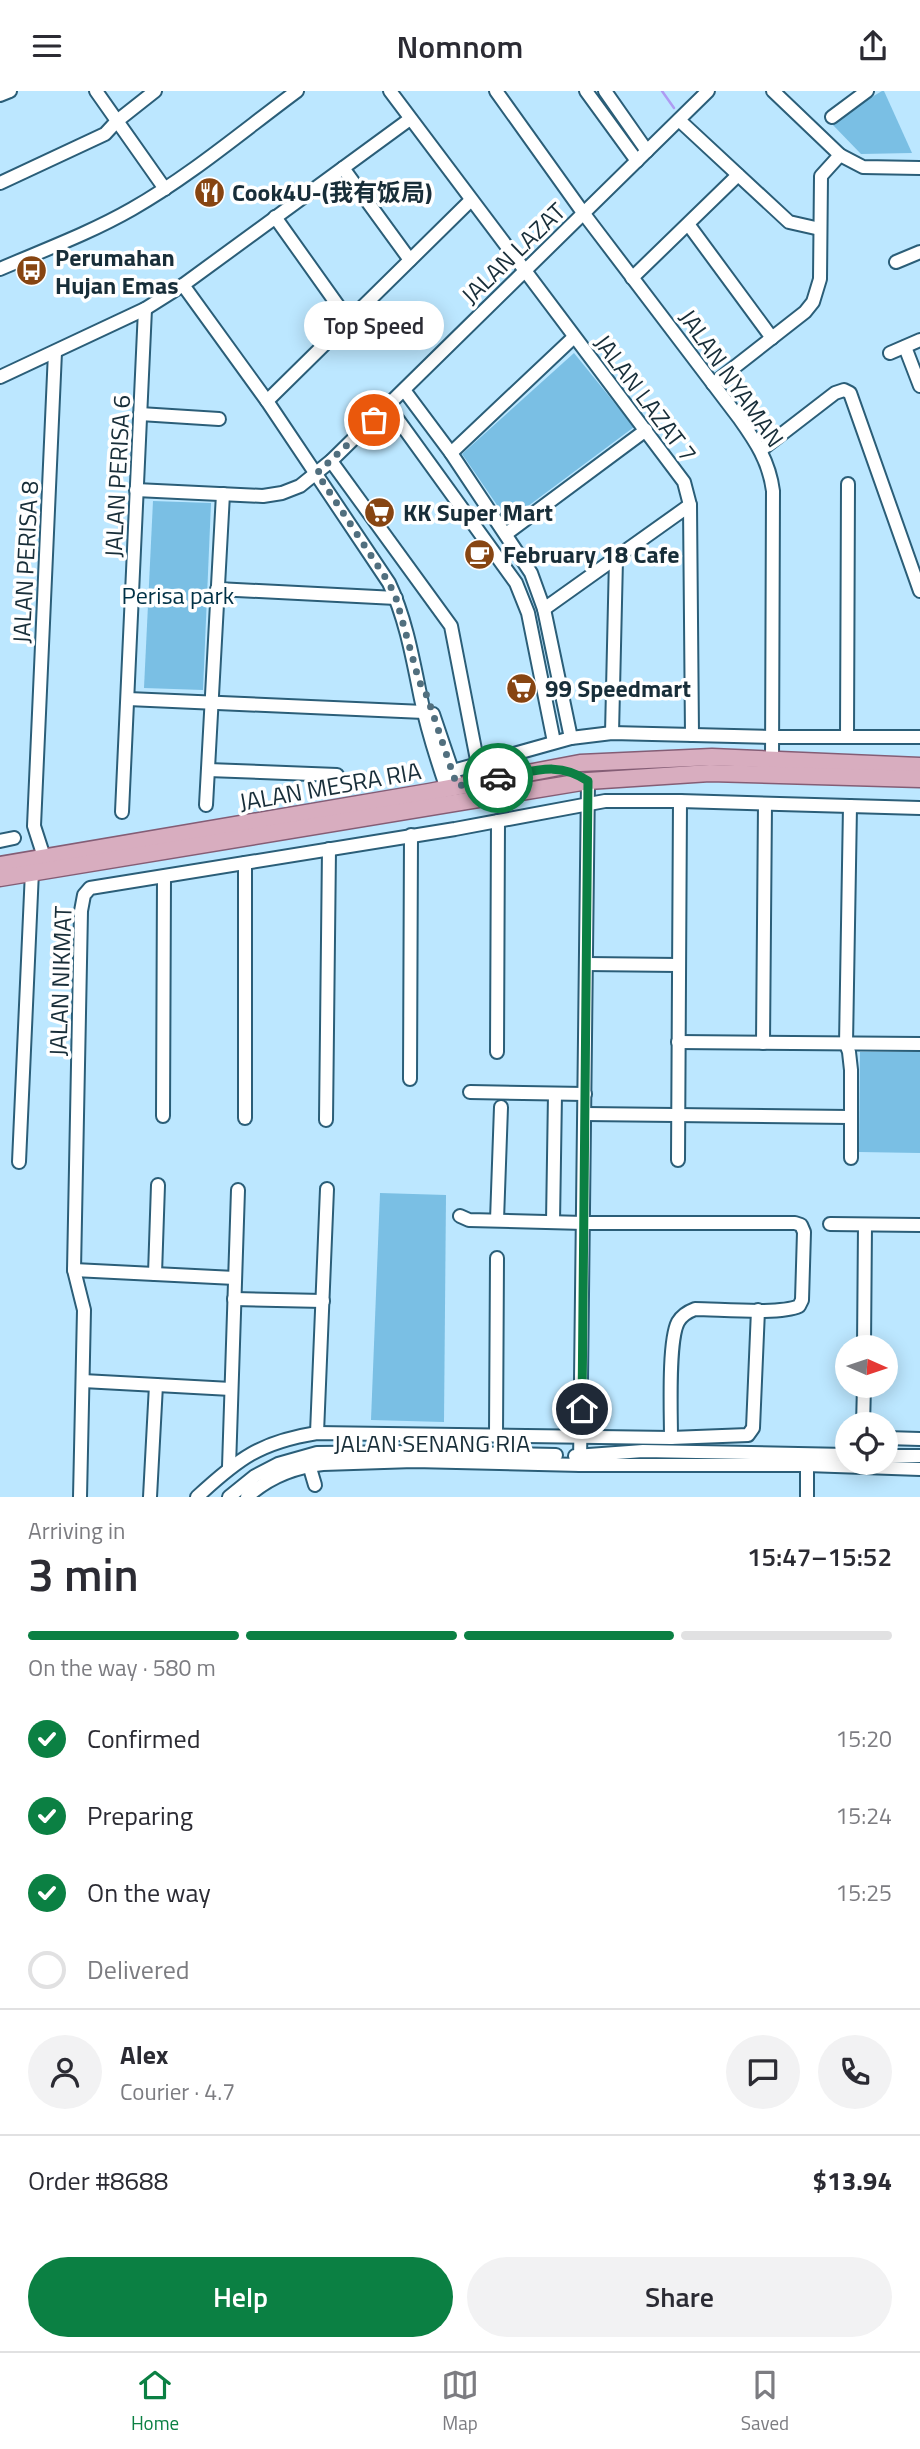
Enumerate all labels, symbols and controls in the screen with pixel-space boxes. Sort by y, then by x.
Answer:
text: Nomnom [397,22,523,70]
icon: menu [28,27,66,65]
icon: share [854,27,892,65]
place label: Cook4U-(我有饭局) [232,174,432,210]
restaurant icon: Cook4U-(我有饭局) [192,175,226,209]
street label: JALAN LAZAT [453,194,574,312]
place label: Perumahan Hujan Emas [55,239,179,303]
bus stop icon: Perumahan Hujan Emas [15,254,49,288]
callout: Top Speed [304,301,444,350]
street label: JALAN NYAMAN [671,302,793,454]
text: Top Speed [324,308,424,343]
street label: JALAN LAZAT 7 [586,327,706,469]
pin [344,390,404,450]
street label: JALAN PERISA 6 [95,394,139,558]
icon: bag [355,401,393,439]
street label: JALAN PERISA 8 [3,480,47,644]
place label: KK Super Mart [403,494,553,530]
supermarket icon: KK Super Mart [363,495,397,529]
place label: February 18 Cafe [503,536,679,572]
cafe icon: February 18 Cafe [463,537,497,571]
park label: Perisa park [122,577,235,613]
place label: 99 Speedmart [545,670,691,706]
supermarket icon: 99 Speedmart [505,671,539,705]
courier [463,743,533,813]
street label: JALAN MESRA RIA [236,752,424,820]
icon: car [479,759,517,797]
street label: JALAN NIKMAT [39,905,81,1057]
north arrow [835,1335,898,1398]
map controls [835,1335,898,1475]
pin [552,1379,612,1439]
icon: home [563,1390,601,1428]
button: locate [835,1412,898,1475]
street label: JALAN SENANG RIA [334,1425,530,1461]
text: Arriving in [28,1513,125,1548]
text: 15:47–15:52 [747,1537,892,1576]
text: 3 min [28,1539,139,1609]
text: On the way · 580 m [28,1650,216,1685]
text: Confirmed [87,1719,201,1758]
icon: check [28,1720,66,1758]
text: 15:20 [835,1721,892,1756]
text: Preparing [87,1796,193,1835]
icon: check [28,1797,66,1835]
text: 15:24 [835,1798,892,1833]
text: On the way [87,1873,211,1912]
icon: check [28,1874,66,1912]
text: 15:25 [835,1875,892,1910]
text: Delivered [87,1950,190,1989]
button: person [28,2035,102,2109]
text: Alex [120,2035,168,2074]
button: chat [726,2035,800,2109]
button: phone [818,2035,892,2109]
text: Courier · 4.7 [120,2074,235,2109]
text: Order #8688 [28,2161,168,2200]
text: $13.94 [813,2161,892,2200]
button: Help [28,2257,453,2337]
button: Share [467,2257,892,2337]
tab: Home [131,2366,179,2437]
tab: Map [441,2366,479,2437]
tab: Saved [741,2366,789,2437]

